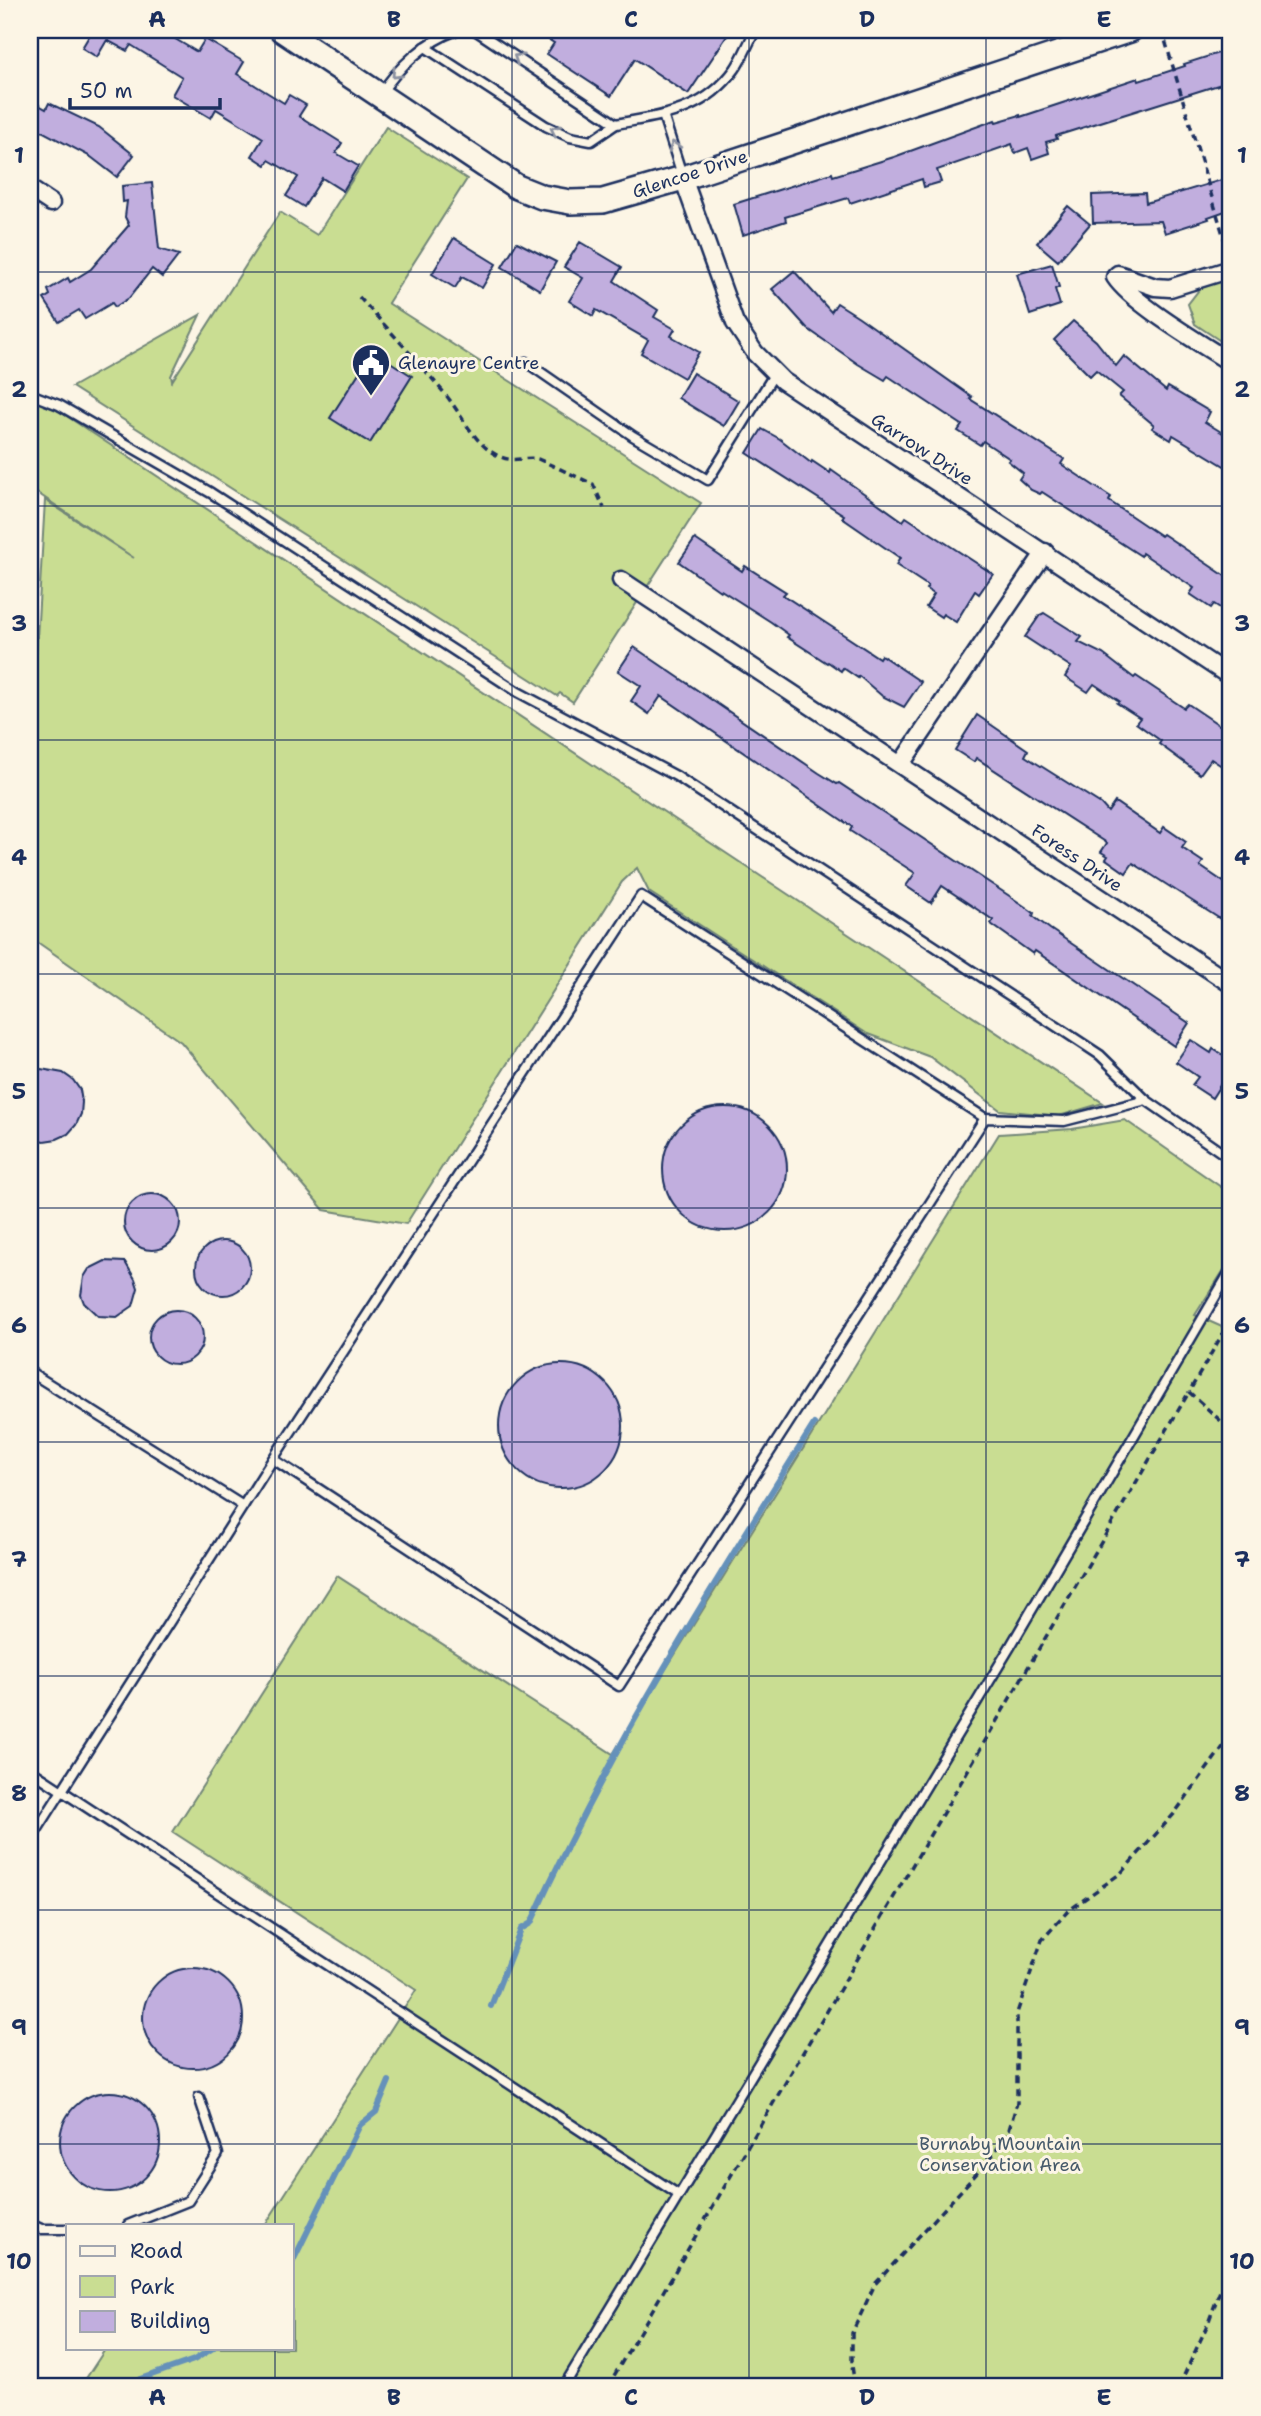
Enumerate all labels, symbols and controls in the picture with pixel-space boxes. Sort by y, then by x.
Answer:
text: A [148,4,166,34]
text: B [387,4,401,34]
text: C [624,4,638,34]
text: D [859,4,875,34]
text: E [1096,4,1112,34]
one-way arrow [513,54,526,66]
scale bar [70,66,220,110]
one-way arrow [392,66,405,79]
text: 50 m [80,77,133,105]
one-way arrow [550,125,562,139]
text: 1 [14,140,24,170]
text: 1 [1237,140,1247,170]
one-way arrow [668,141,682,153]
street label: Glencoe Drive [629,144,751,204]
public building icon: Glenayre Centre [350,342,392,397]
place label: Glenayre Centre [398,351,539,375]
text: 2 [11,374,27,404]
text: 2 [1234,374,1250,404]
street label: Garrow Drive [867,407,977,491]
text: 3 [11,608,27,638]
text: 3 [1234,608,1250,638]
street label: Foress Drive [1027,819,1127,897]
text: 4 [11,842,27,872]
text: 4 [1234,842,1250,872]
text: 5 [12,1076,26,1106]
text: 5 [1235,1076,1249,1106]
text: 6 [11,1310,27,1340]
text: 6 [1234,1310,1250,1340]
text: 7 [11,1544,27,1574]
text: 7 [1234,1544,1250,1574]
text: 8 [11,1778,27,1808]
text: 8 [1234,1778,1250,1808]
text: 9 [11,2012,27,2042]
text: 9 [1234,2012,1250,2042]
park label: Burnaby Mountain Conservation Area [919,2132,1081,2177]
legend [66,2224,294,2350]
text: Road [130,2237,183,2265]
text: 10 [6,2246,32,2276]
text: 10 [1229,2246,1255,2276]
text: Park [130,2273,175,2301]
text: Building [130,2307,210,2335]
text: A [148,2382,166,2412]
text: B [387,2382,401,2412]
text: C [624,2382,638,2412]
text: D [859,2382,875,2412]
text: E [1096,2382,1112,2412]

